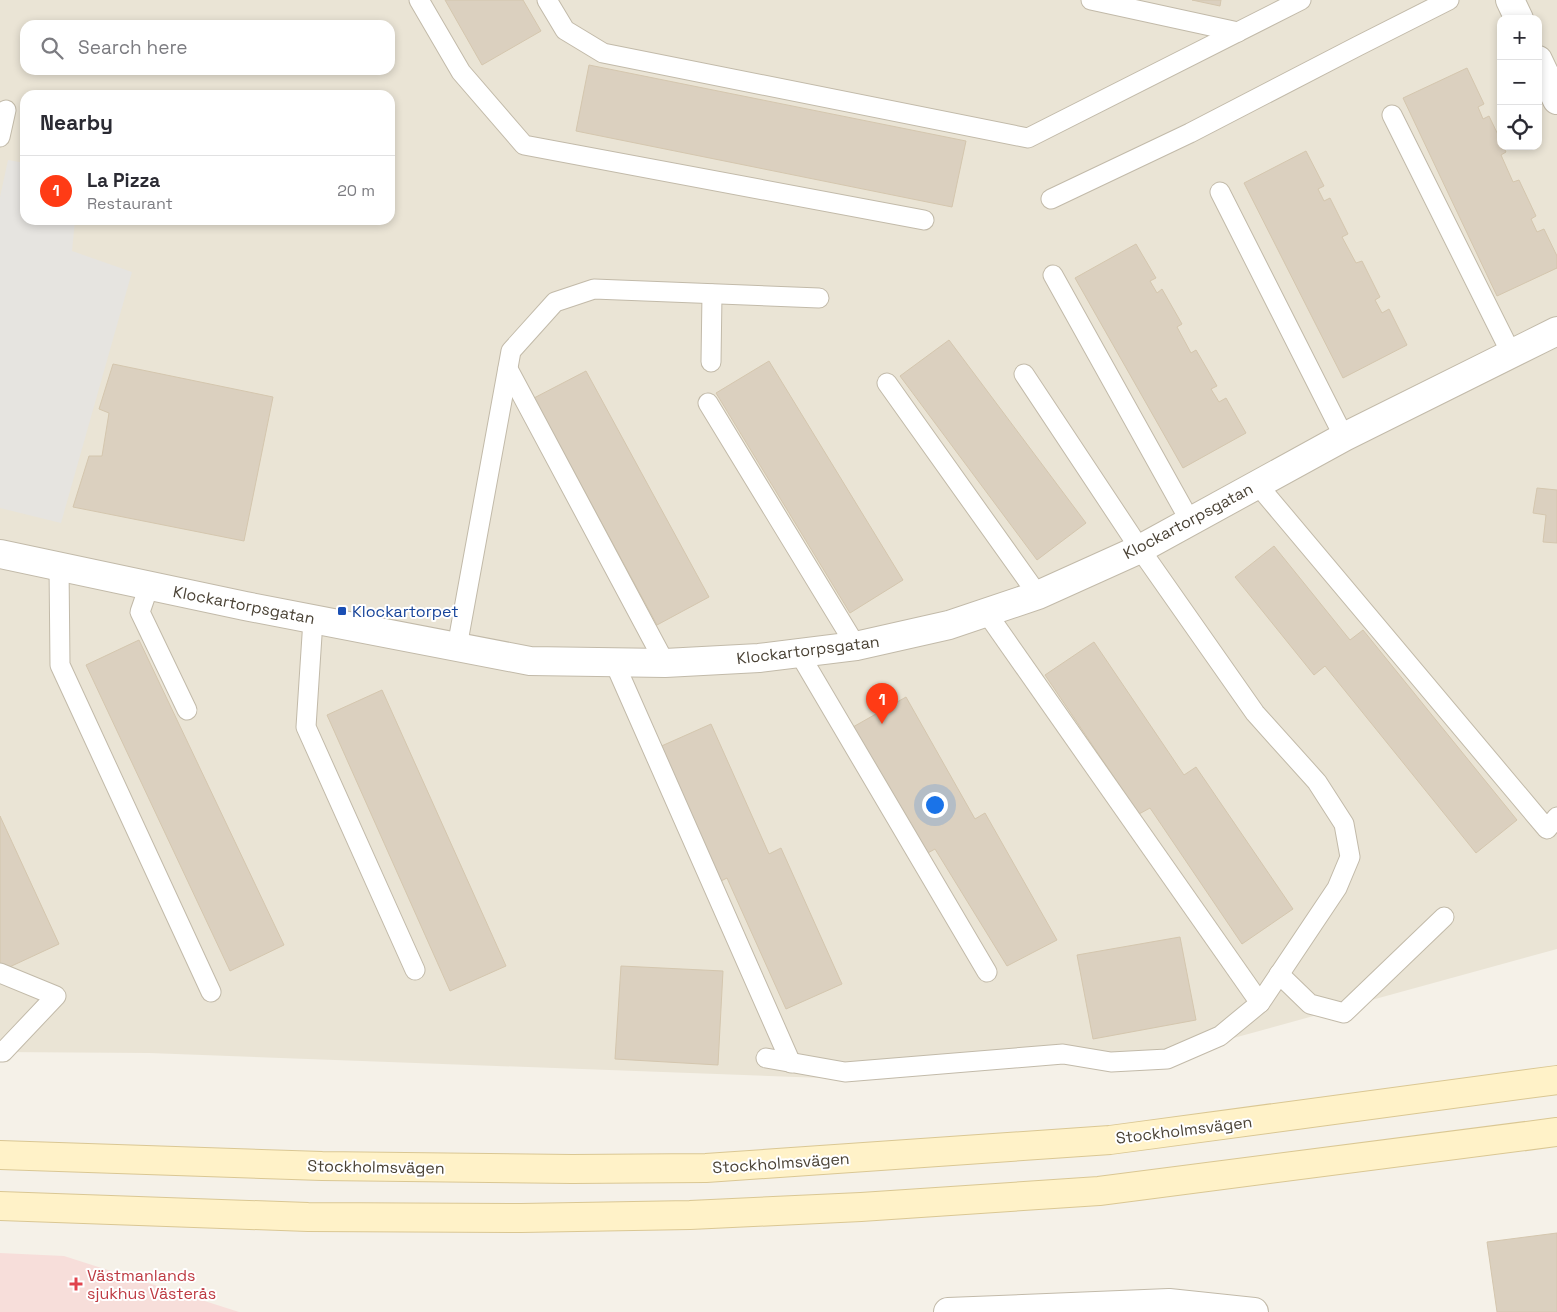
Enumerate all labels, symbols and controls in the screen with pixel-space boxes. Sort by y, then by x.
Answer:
map controls [1497,15,1542,150]
button: + [1497,15,1542,60]
search box [20,20,395,75]
icon: search [38,34,66,62]
text: Search here [78,35,188,60]
button: − [1497,60,1542,105]
button: locate [1497,105,1542,150]
text: Nearby [40,109,113,136]
text: La Pizza [87,168,160,193]
text: 1 [52,180,60,201]
text: 20 m [337,180,375,201]
text: Restaurant [87,193,173,214]
street label: Klockartorpsgatan [1120,478,1256,564]
street label: Klockartorpsgatan [171,581,317,629]
place label: Klockartorpet [352,601,459,622]
marker: Klockartorpet [336,605,348,617]
street label: Klockartorpsgatan [735,631,881,669]
pin: 1 [866,683,898,724]
your location [922,792,948,818]
street label: Stockholmsvägen [1115,1111,1253,1149]
street label: Stockholmsvägen [712,1148,850,1178]
street label: Stockholmsvägen [307,1155,445,1179]
place label: Västmanlands sjukhus Västerås [87,1265,216,1304]
marker: Västmanlands sjukhus Västerås [69,1277,83,1291]

